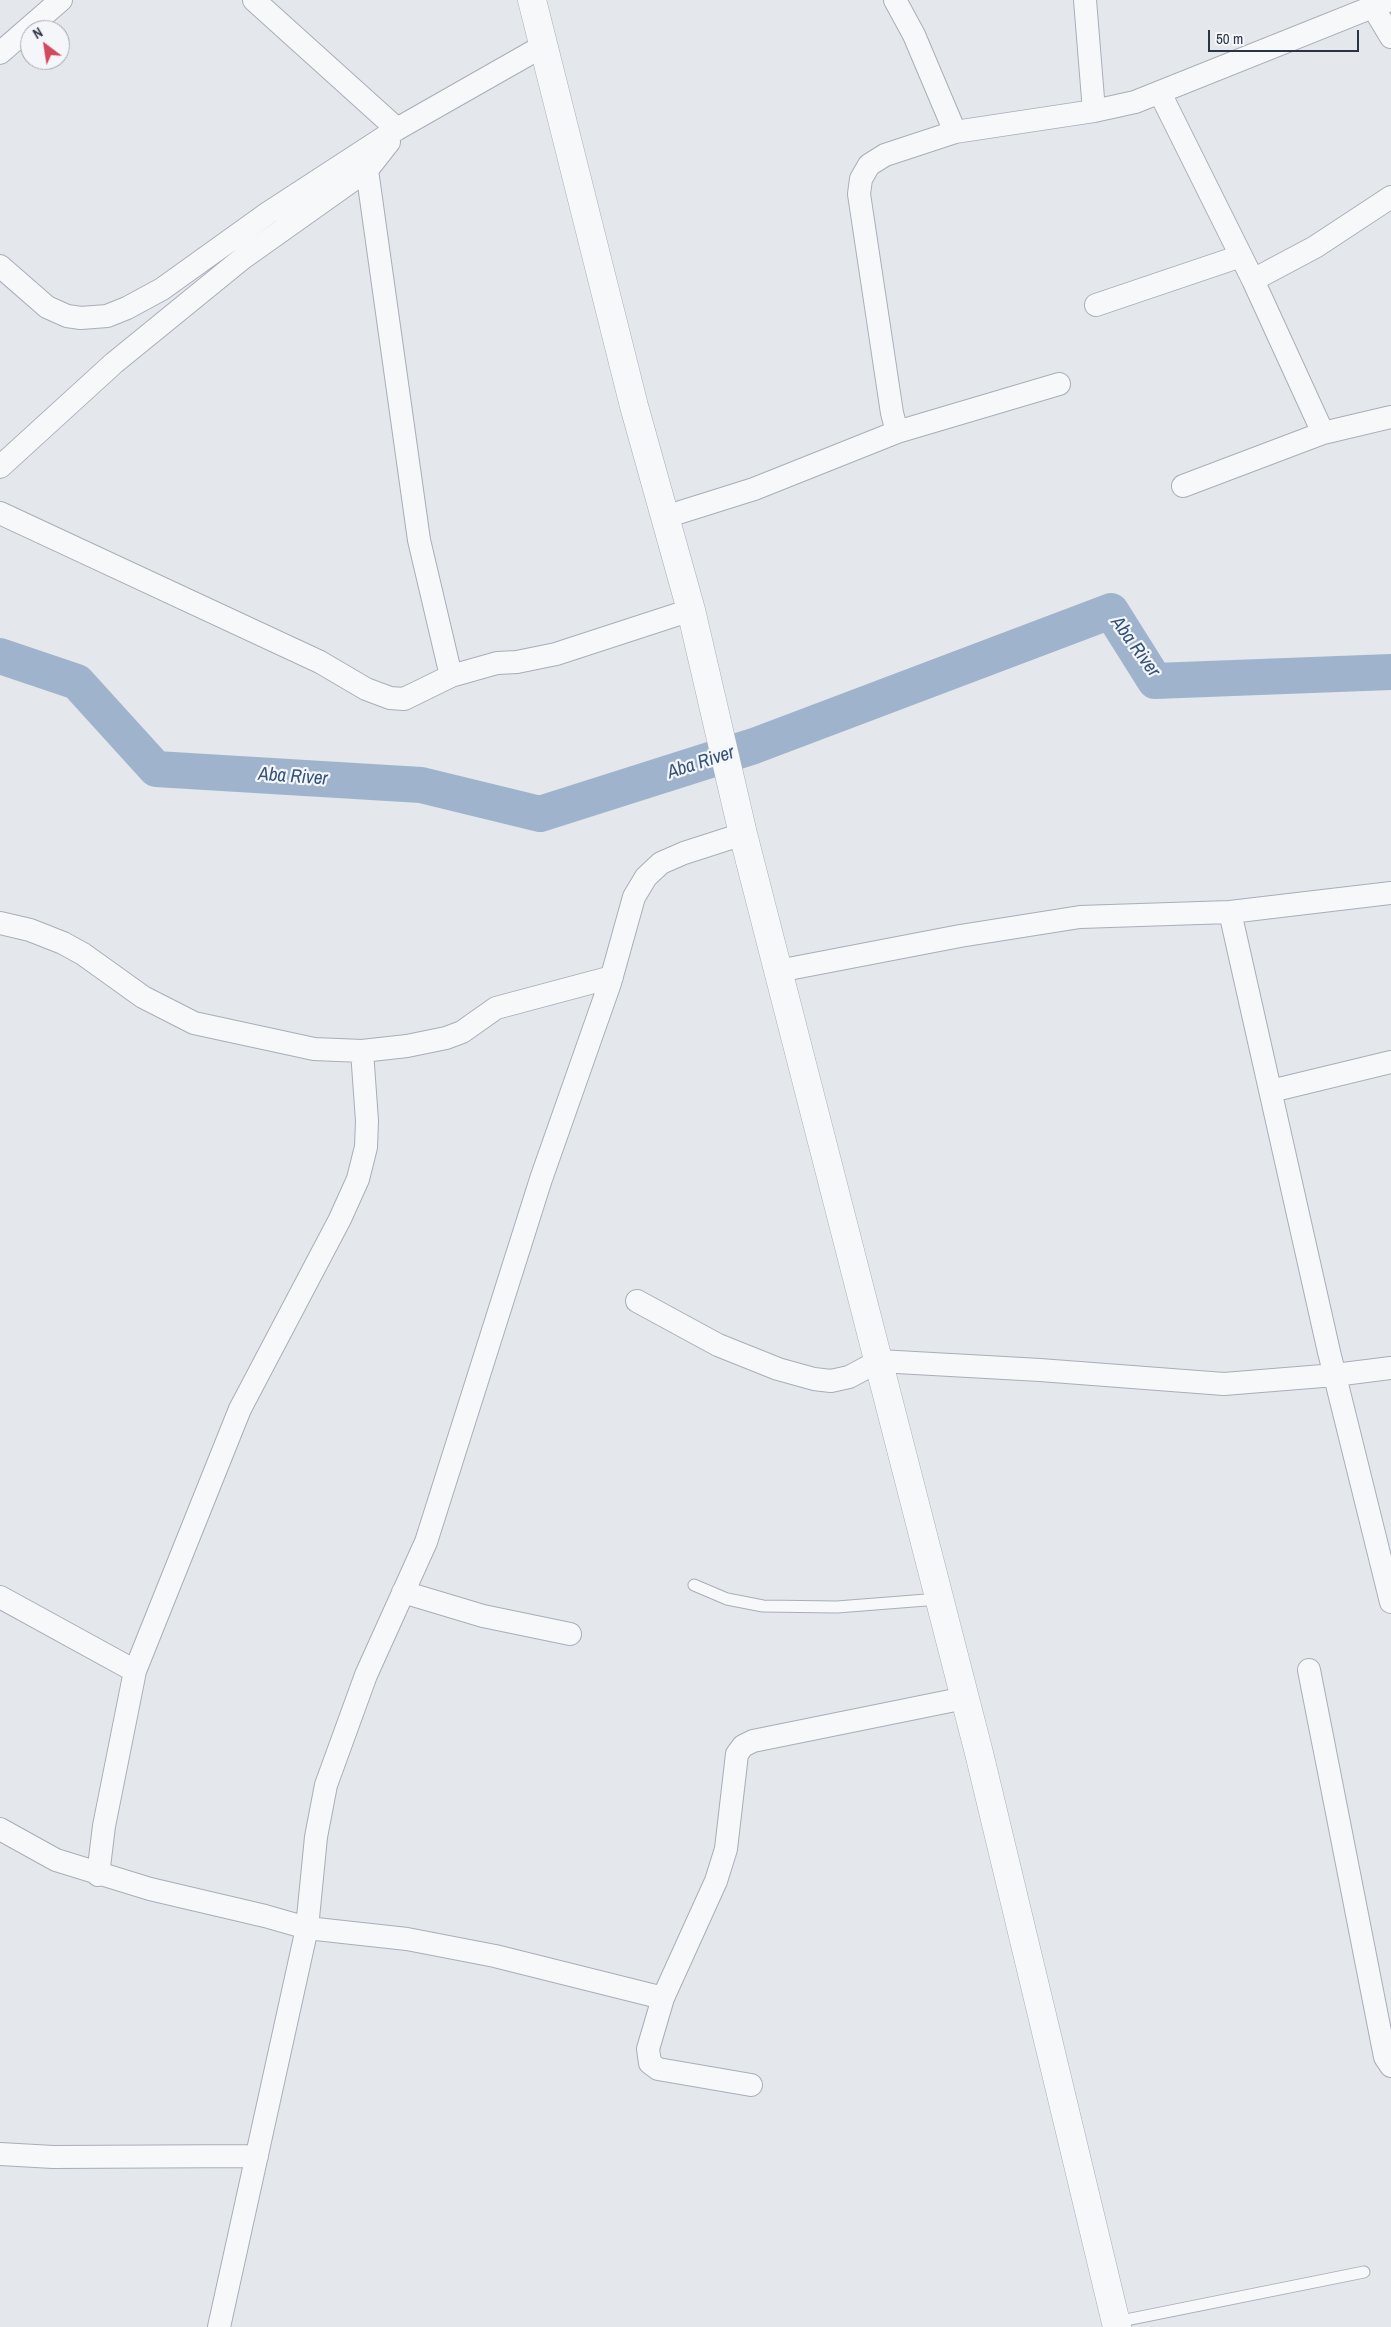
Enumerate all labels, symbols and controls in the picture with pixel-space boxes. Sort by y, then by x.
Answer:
north arrow [20,20,70,70]
scale bar [1211,20,1362,52]
text: N [30,23,46,43]
text: 50 m [1216,28,1243,49]
water label: Aba River [1105,612,1165,682]
water label: Aba River [665,741,737,785]
water label: Aba River [258,763,328,791]

